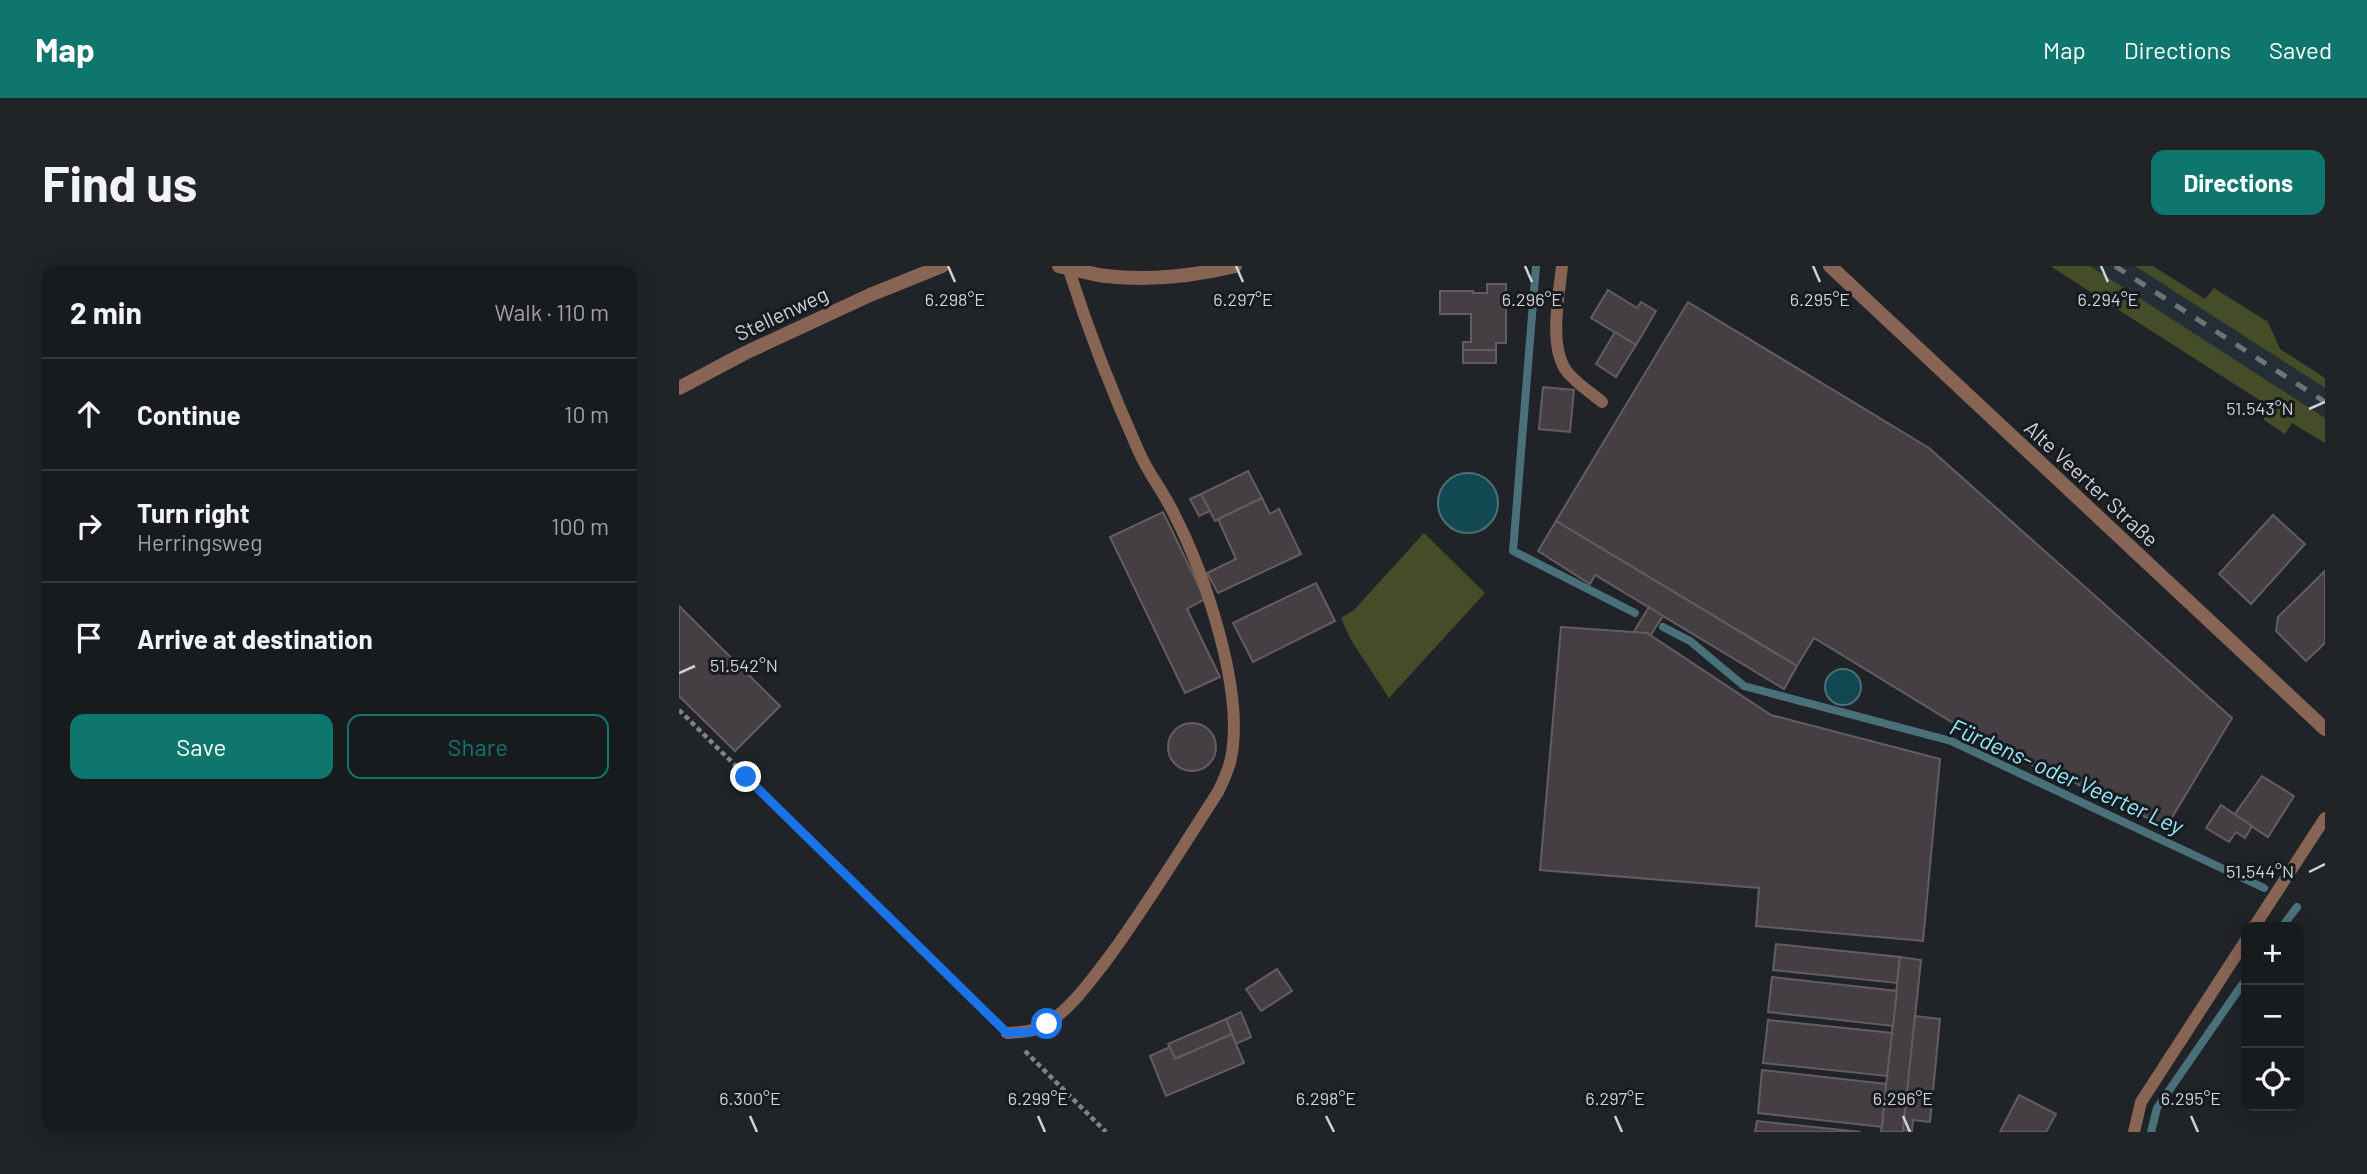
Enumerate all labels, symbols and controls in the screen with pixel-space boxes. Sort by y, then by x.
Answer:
text: Map [35,29,95,69]
text: Map [2043,35,2086,64]
text: Directions [2124,35,2231,64]
text: Saved [2269,35,2332,64]
button: Directions [2151,150,2325,215]
text: Find us [42,153,197,212]
street label: Stellenweg [730,281,832,345]
text: 6.298°E [925,288,985,310]
text: 6.297°E [1213,288,1273,310]
text: 6.296°E [1502,288,1562,310]
text: 6.295°E [1790,288,1850,310]
text: 6.294°E [2078,288,2138,310]
text: 2 min [70,294,142,330]
text: Walk · 110 m [495,298,609,326]
icon: ahead [70,395,108,433]
text: 51.543°N [2226,397,2294,419]
text: Continue [137,399,241,430]
text: 10 m [564,400,609,428]
street label: Alte Veerter Straße [2020,415,2164,551]
text: Turn right [137,497,250,528]
icon: right [70,507,108,545]
text: 100 m [551,512,609,540]
text: Herringsweg [137,528,263,556]
icon: arrive [70,619,108,657]
text: Arrive at destination [137,623,373,654]
text: 51.542°N [710,654,778,676]
water label: Fürdens- oder Veerter Ley [1946,712,2189,840]
button: Save [70,714,333,779]
button: Share [347,714,609,779]
route end [730,761,761,792]
text: 51.544°N [2226,860,2294,882]
map controls [2241,922,2304,1111]
button: + [2241,922,2304,985]
button: − [2241,985,2304,1048]
route start [1031,1008,1062,1039]
button: locate [2241,1048,2304,1111]
text: 6.300°E [719,1087,781,1109]
text: 6.299°E [1008,1087,1068,1109]
text: 6.298°E [1296,1087,1356,1109]
text: 6.297°E [1585,1087,1645,1109]
text: 6.296°E [1873,1087,1933,1109]
text: 6.295°E [2161,1087,2221,1109]

